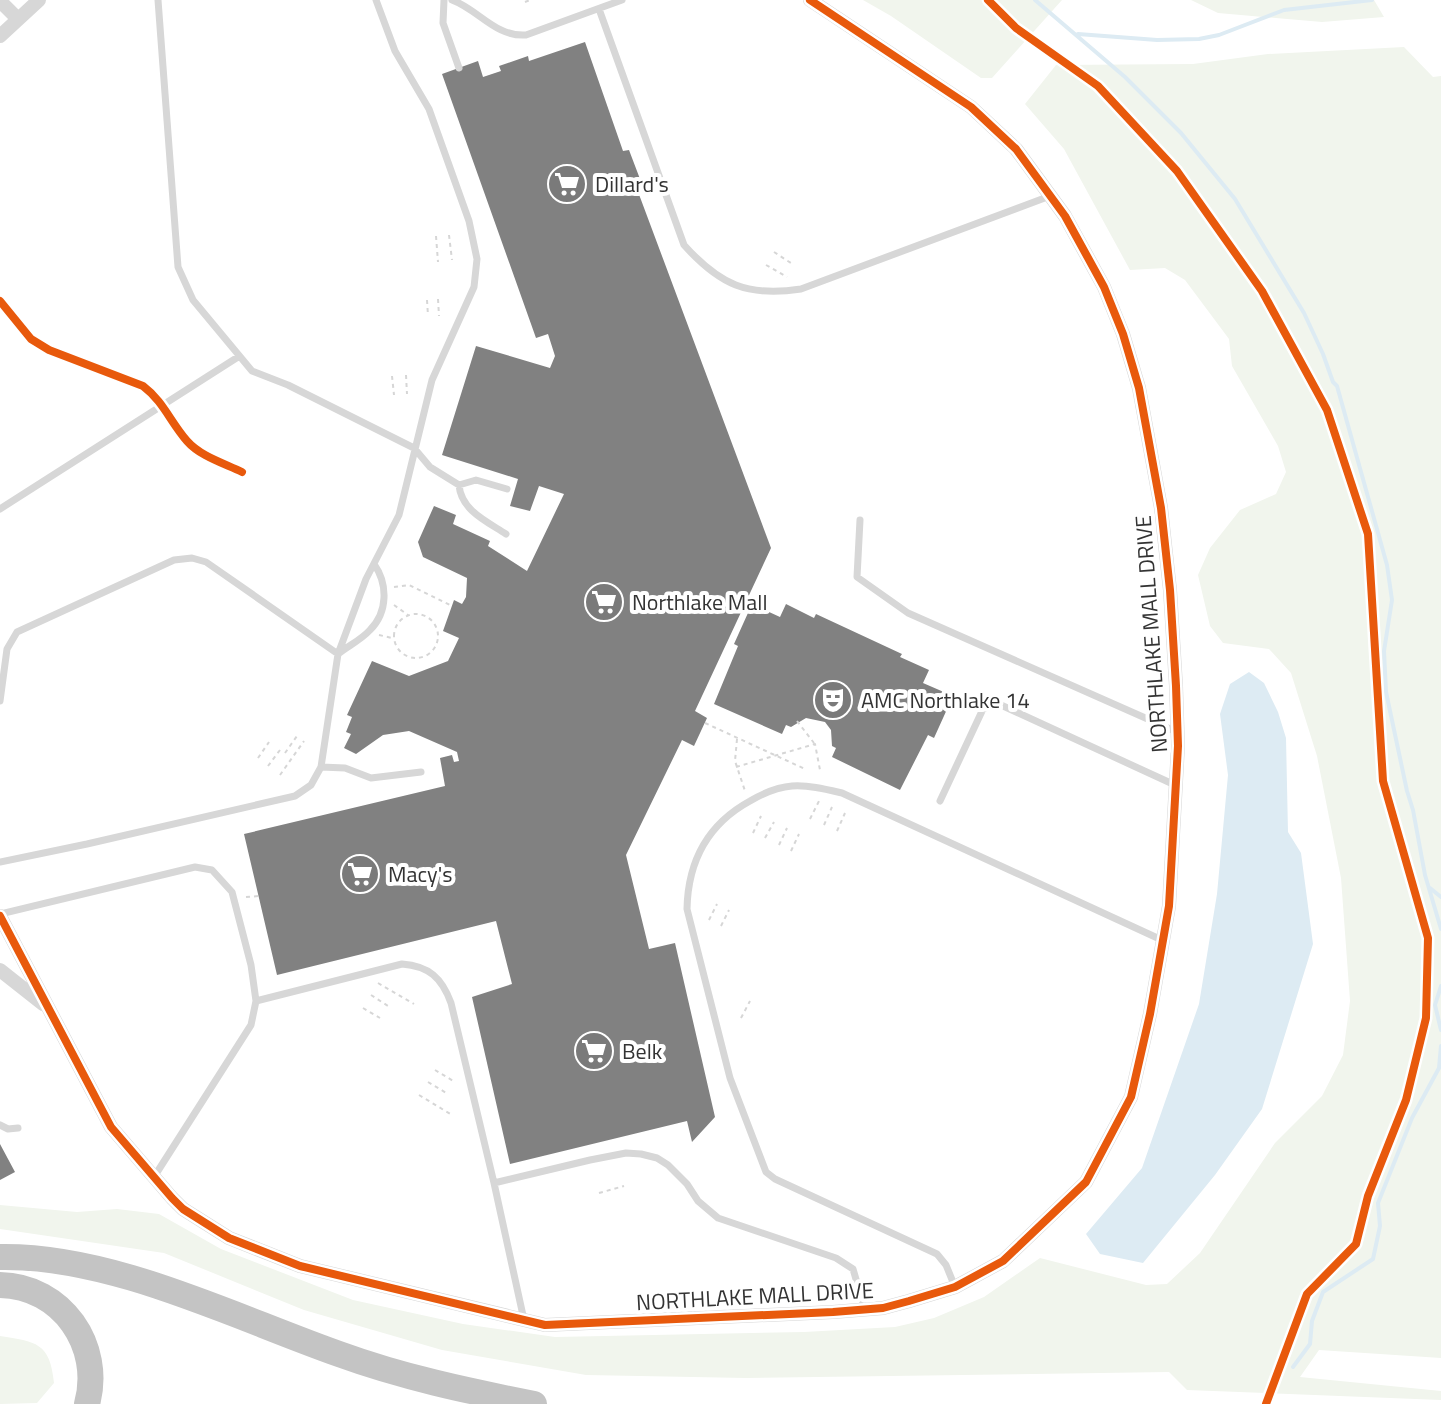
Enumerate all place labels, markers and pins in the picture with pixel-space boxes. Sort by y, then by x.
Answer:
supermarket icon: Dillard's [546,163,588,205]
place label: Dillard's [595,167,669,201]
supermarket icon: Northlake Mall [583,581,625,623]
place label: Northlake Mall [632,585,768,619]
theatre icon: AMC Northlake 14 [812,679,854,721]
place label: AMC Northlake 14 [861,683,1030,717]
supermarket icon: Macy's [339,853,381,895]
place label: Macy's [388,857,452,891]
supermarket icon: Belk [573,1030,615,1072]
place label: Belk [622,1034,663,1068]

